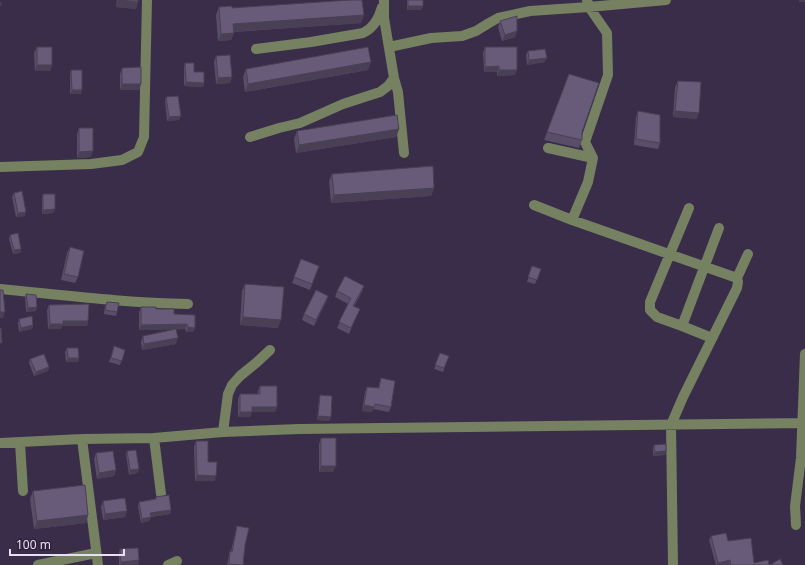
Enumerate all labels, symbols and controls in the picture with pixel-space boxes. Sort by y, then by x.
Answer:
scale bar [10,531,124,557]
text: 100 m [16,536,51,553]

